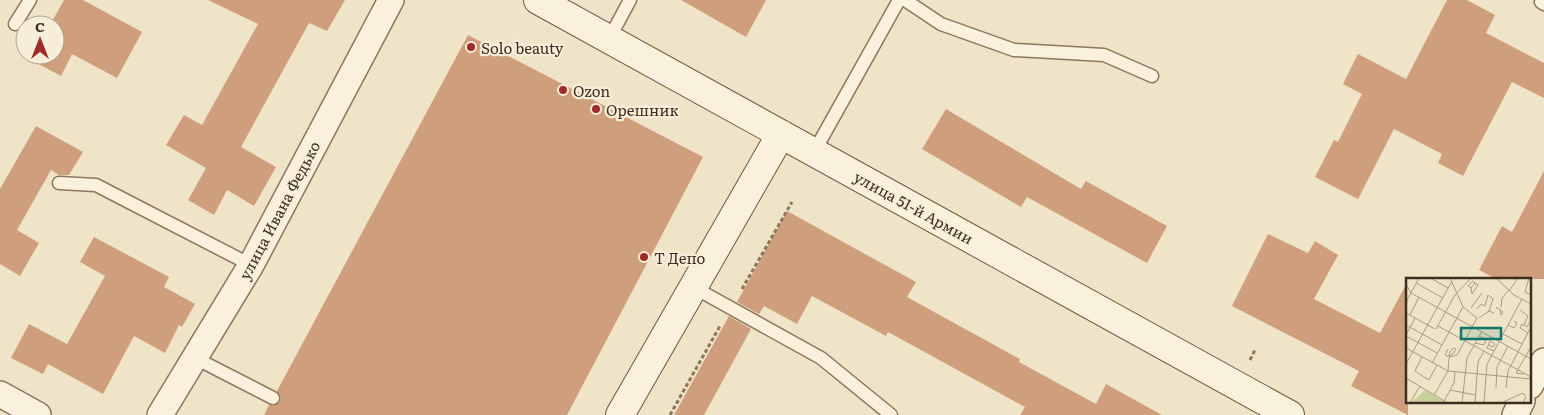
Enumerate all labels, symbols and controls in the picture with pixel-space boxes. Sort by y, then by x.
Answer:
north arrow [15,15,65,65]
text: С [35,16,45,36]
place label: Solo beauty [481,36,564,59]
marker: Solo beauty [465,41,477,53]
place label: Ozon [573,79,610,102]
marker: Ozon [557,84,569,96]
place label: Орешник [606,98,678,121]
marker: Орешник [590,103,602,115]
street label: улица Ивана Федько [233,136,325,284]
street label: улица 51-й Армии [850,165,978,249]
place label: Т Депо [654,246,706,269]
marker: Т Депо [638,251,650,263]
inset map [1406,278,1532,402]

